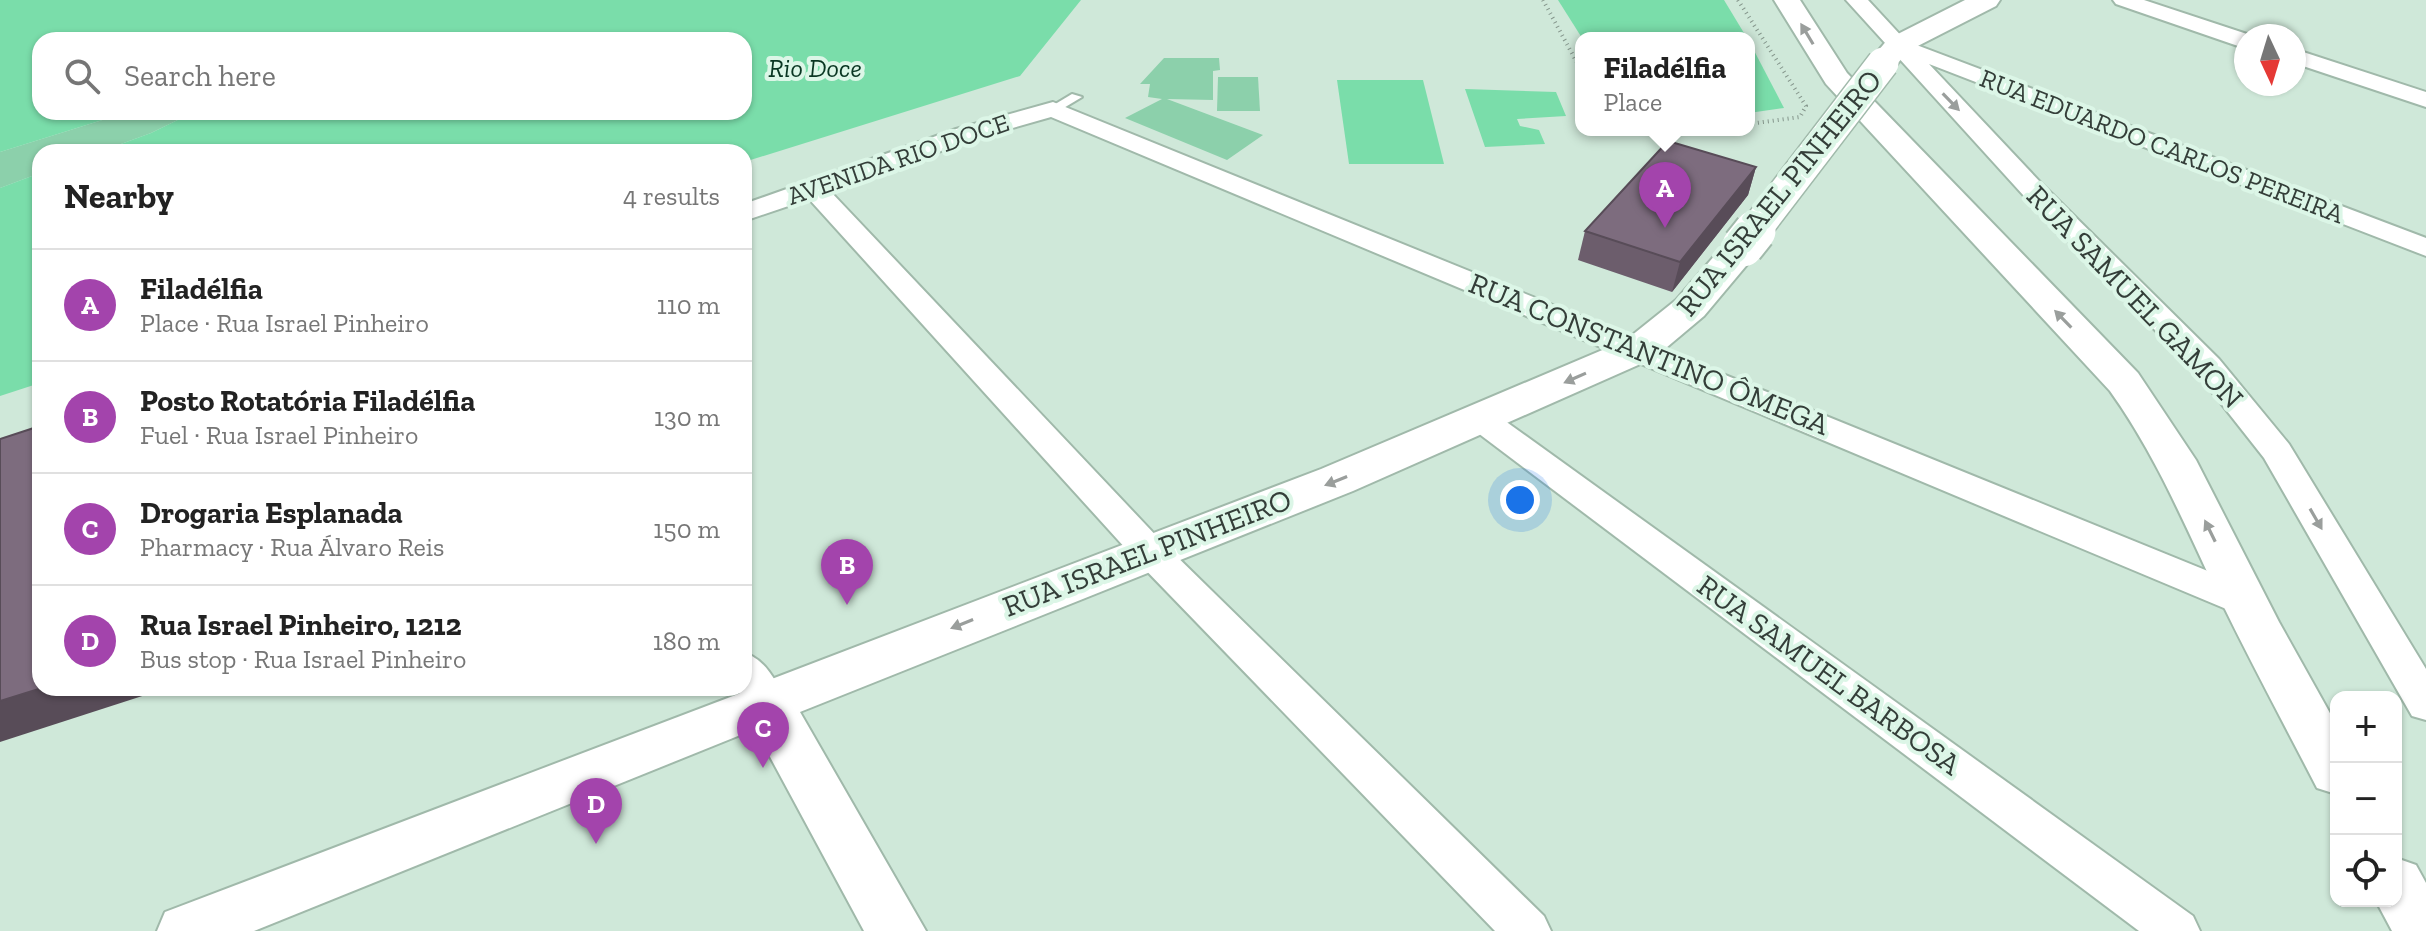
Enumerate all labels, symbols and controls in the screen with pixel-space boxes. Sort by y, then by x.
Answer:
one-way arrow [1800,23,1814,45]
north arrow [2234,24,2306,96]
search box [32,32,752,120]
popup [1575,32,1755,136]
text: Filadélfia [1604,50,1726,86]
water label: Rio Doce [768,52,862,84]
icon: search [60,54,104,98]
text: Search here [124,58,276,94]
street label: RUA EDUARDO CARLOS PEREIRA [1975,62,2350,231]
street label: RUA ISRAEL PINHEIRO [1669,63,1889,323]
text: Place [1604,86,1662,118]
one-way arrow [1941,92,1960,111]
street label: AVENIDA RIO DOCE [783,106,1013,212]
pin: A [1639,162,1691,228]
text: Nearby [64,176,174,217]
street label: RUA SAMUEL GAMON [2019,178,2251,416]
text: 4 results [623,180,720,212]
street label: RUA CONSTANTINO ÔMEGA [1464,265,1835,443]
text: Filadélfia [140,271,263,307]
text: A [81,289,99,321]
text: 110 m [657,289,720,321]
text: Place · Rua Israel Pinheiro [140,307,429,339]
one-way arrow [2055,310,2073,329]
one-way arrow [1563,372,1587,385]
text: Posto Rotatória Filadélfia [140,383,475,419]
text: B [82,401,98,433]
text: 130 m [654,401,720,433]
text: Fuel · Rua Israel Pinheiro [140,419,418,451]
one-way arrow [1324,474,1348,487]
your location [1500,480,1540,520]
street label: RUA ISRAEL PINHEIRO [998,481,1296,625]
text: Drogaria Esplanada [140,495,403,531]
one-way arrow [2309,508,2323,531]
text: C [82,513,98,545]
text: 150 m [653,513,720,545]
one-way arrow [2203,519,2217,542]
text: Pharmacy · Rua Álvaro Reis [140,531,444,563]
pin: B [821,539,873,605]
street label: RUA SAMUEL BARBOSA [1690,567,1968,783]
text: Rua Israel Pinheiro, 1212 [140,607,462,643]
one-way arrow [950,618,974,631]
text: D [81,625,99,657]
text: 180 m [653,625,720,657]
text: Bus stop · Rua Israel Pinheiro [140,643,466,675]
map controls [2330,691,2402,907]
button: + [2330,691,2402,763]
pin: C [737,702,789,768]
button: − [2330,763,2402,835]
pin: D [570,778,622,844]
button: locate [2330,835,2402,907]

